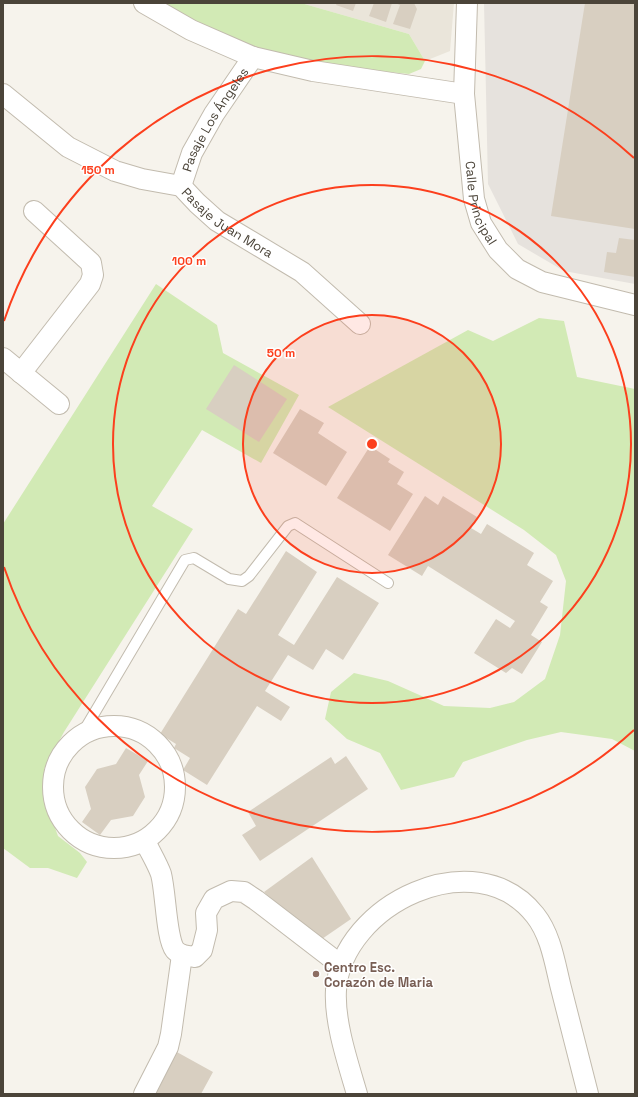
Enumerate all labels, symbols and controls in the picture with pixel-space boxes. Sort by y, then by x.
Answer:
street label: Pasaje Los Ángeles [178,64,252,174]
street label: Calle Principal [462,160,501,248]
text: 150 m [81,162,115,178]
street label: Pasaje Juan Mora [178,184,277,261]
text: 100 m [172,253,206,269]
text: 50 m [267,345,295,361]
centre of rings [365,437,379,451]
place label: Centro Esc. Corazón de Maria [324,959,433,991]
marker: Centro Esc. Corazón de Maria [311,969,321,979]

